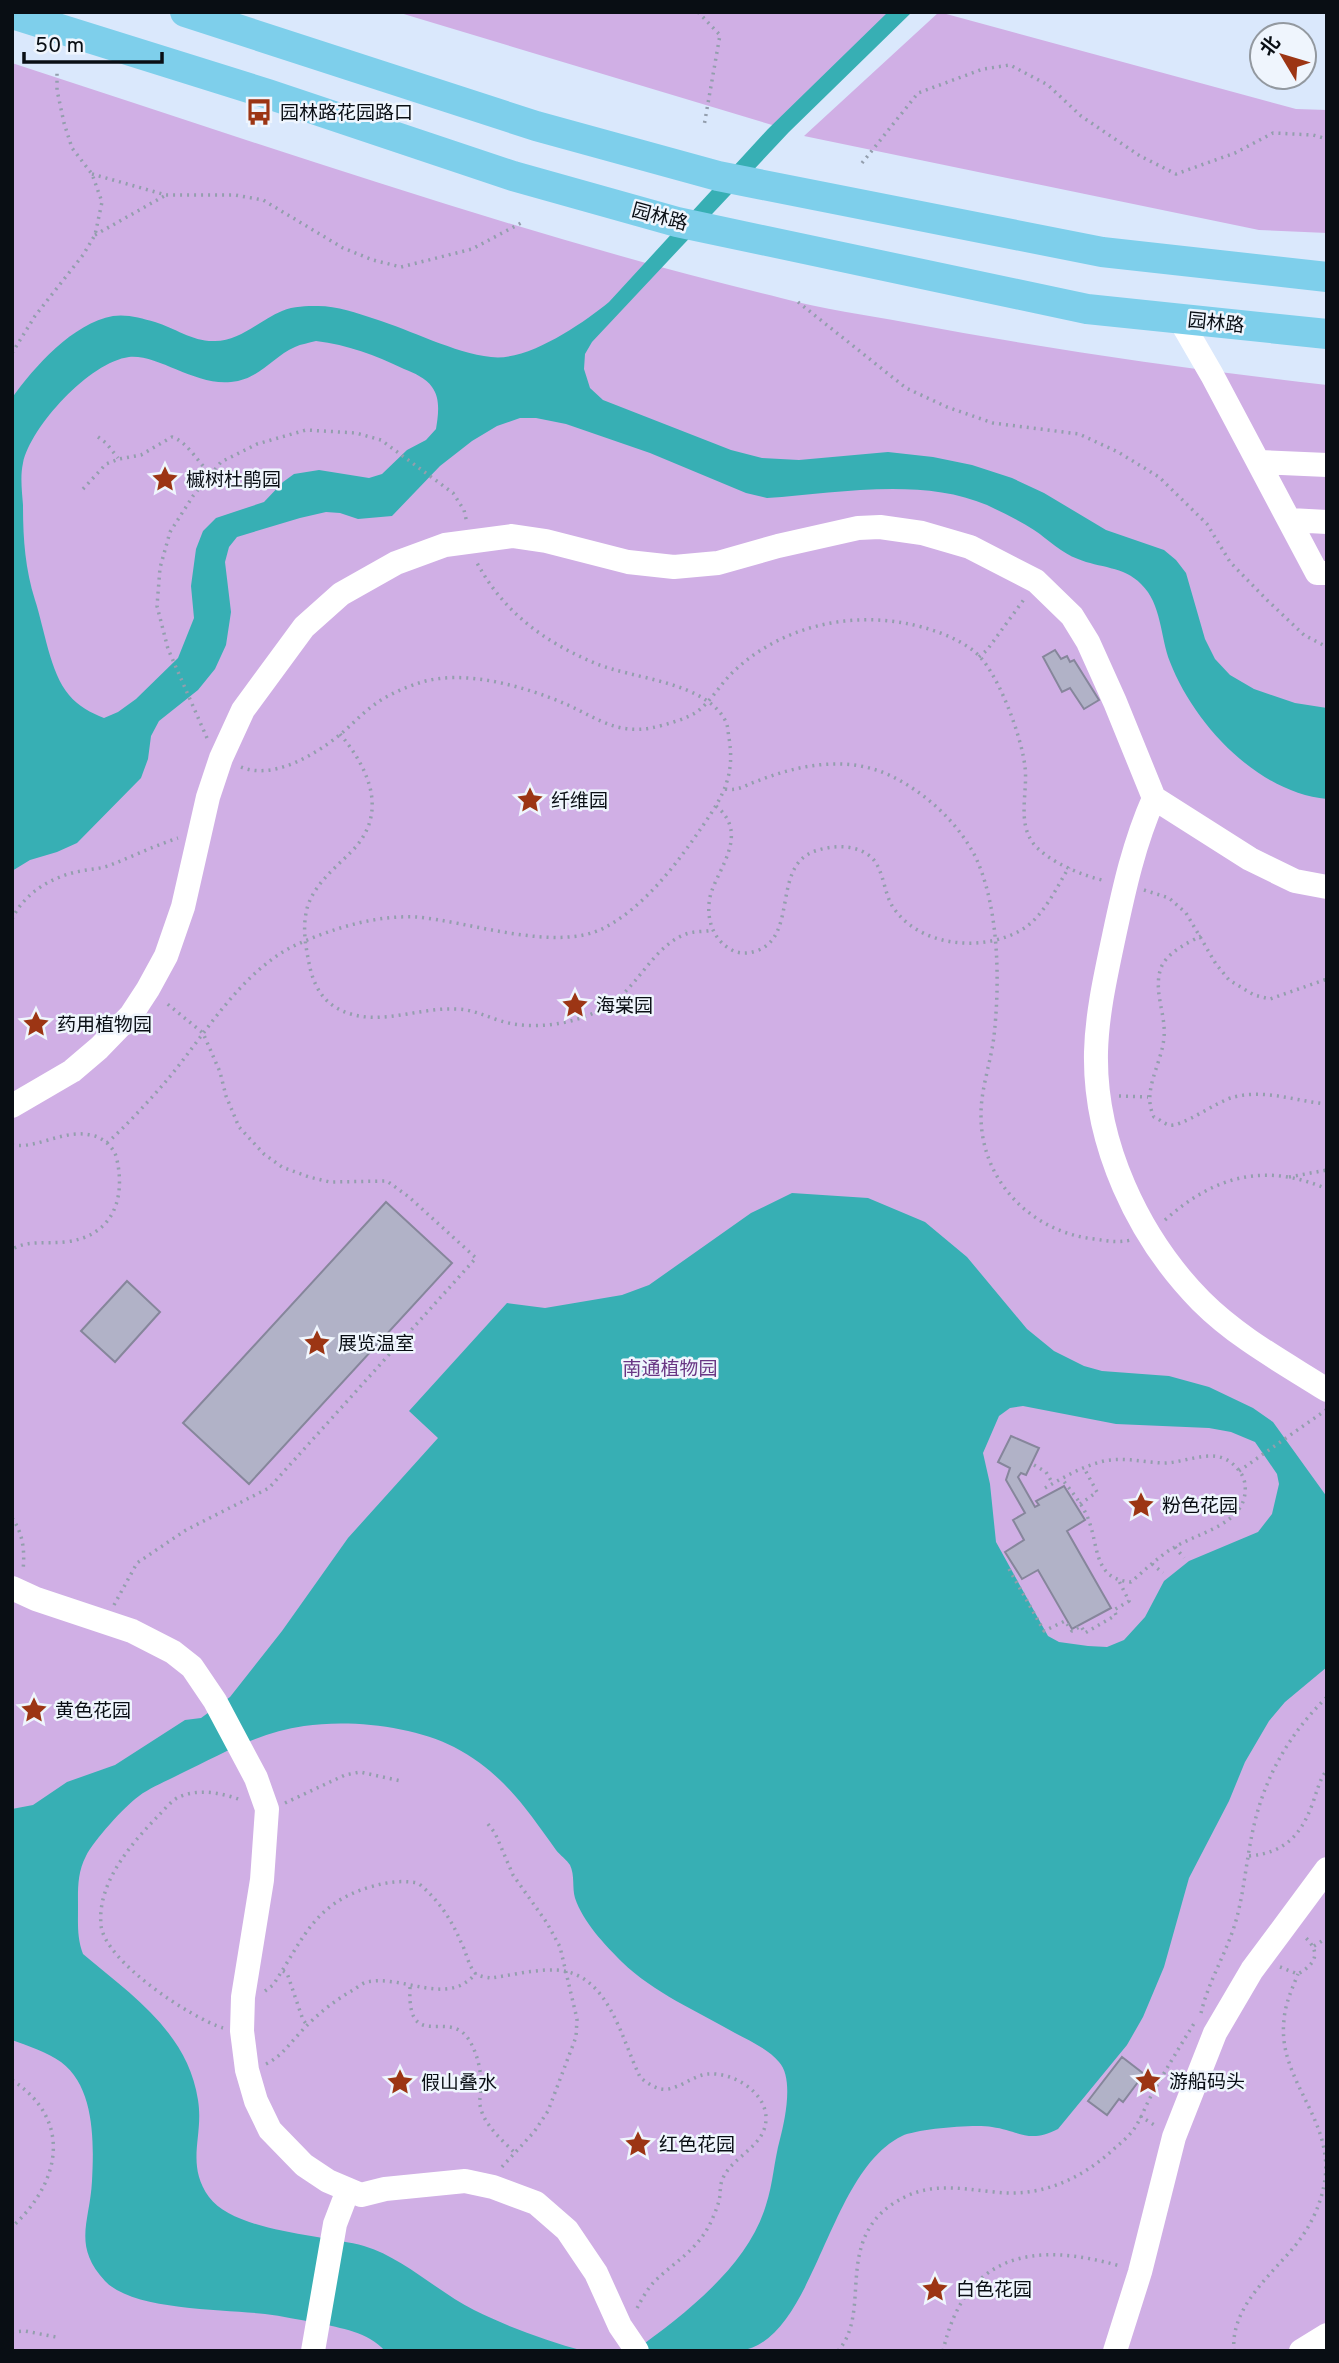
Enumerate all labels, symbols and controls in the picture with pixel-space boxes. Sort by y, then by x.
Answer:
scale bar [24,21,163,65]
north arrow [1248,21,1318,91]
text: 北 [1256,32,1286,62]
text: 50 m [35,33,84,60]
bus stop icon: 园林路花园路口 [244,97,274,127]
place label: 园林路花园路口 [280,102,413,126]
street label: 园林路 [629,199,690,237]
street label: 园林路 [1186,309,1245,339]
place icon: 槭树杜鹃园 [150,464,180,494]
place label: 槭树杜鹃园 [186,469,281,493]
place icon: 纤维园 [515,785,545,815]
place label: 纤维园 [551,790,608,814]
place icon: 海棠园 [560,990,590,1020]
place label: 海棠园 [596,995,653,1019]
place icon: 药用植物园 [21,1009,51,1039]
place label: 药用植物园 [57,1014,152,1038]
place icon: 展览温室 [302,1328,332,1358]
place label: 展览温室 [338,1333,414,1357]
park label: 南通植物园 [622,1358,718,1382]
place icon: 粉色花园 [1126,1490,1156,1520]
place label: 粉色花园 [1162,1495,1238,1519]
place icon: 黄色花园 [19,1695,49,1725]
place label: 黄色花园 [55,1700,131,1724]
place icon: 游船码头 [1133,2066,1163,2096]
place icon: 假山叠水 [385,2067,415,2097]
place label: 游船码头 [1169,2071,1245,2095]
place label: 假山叠水 [421,2072,497,2096]
place icon: 红色花园 [623,2129,653,2159]
place label: 红色花园 [659,2134,735,2158]
place icon: 白色花园 [920,2274,950,2304]
place label: 白色花园 [956,2279,1032,2303]

